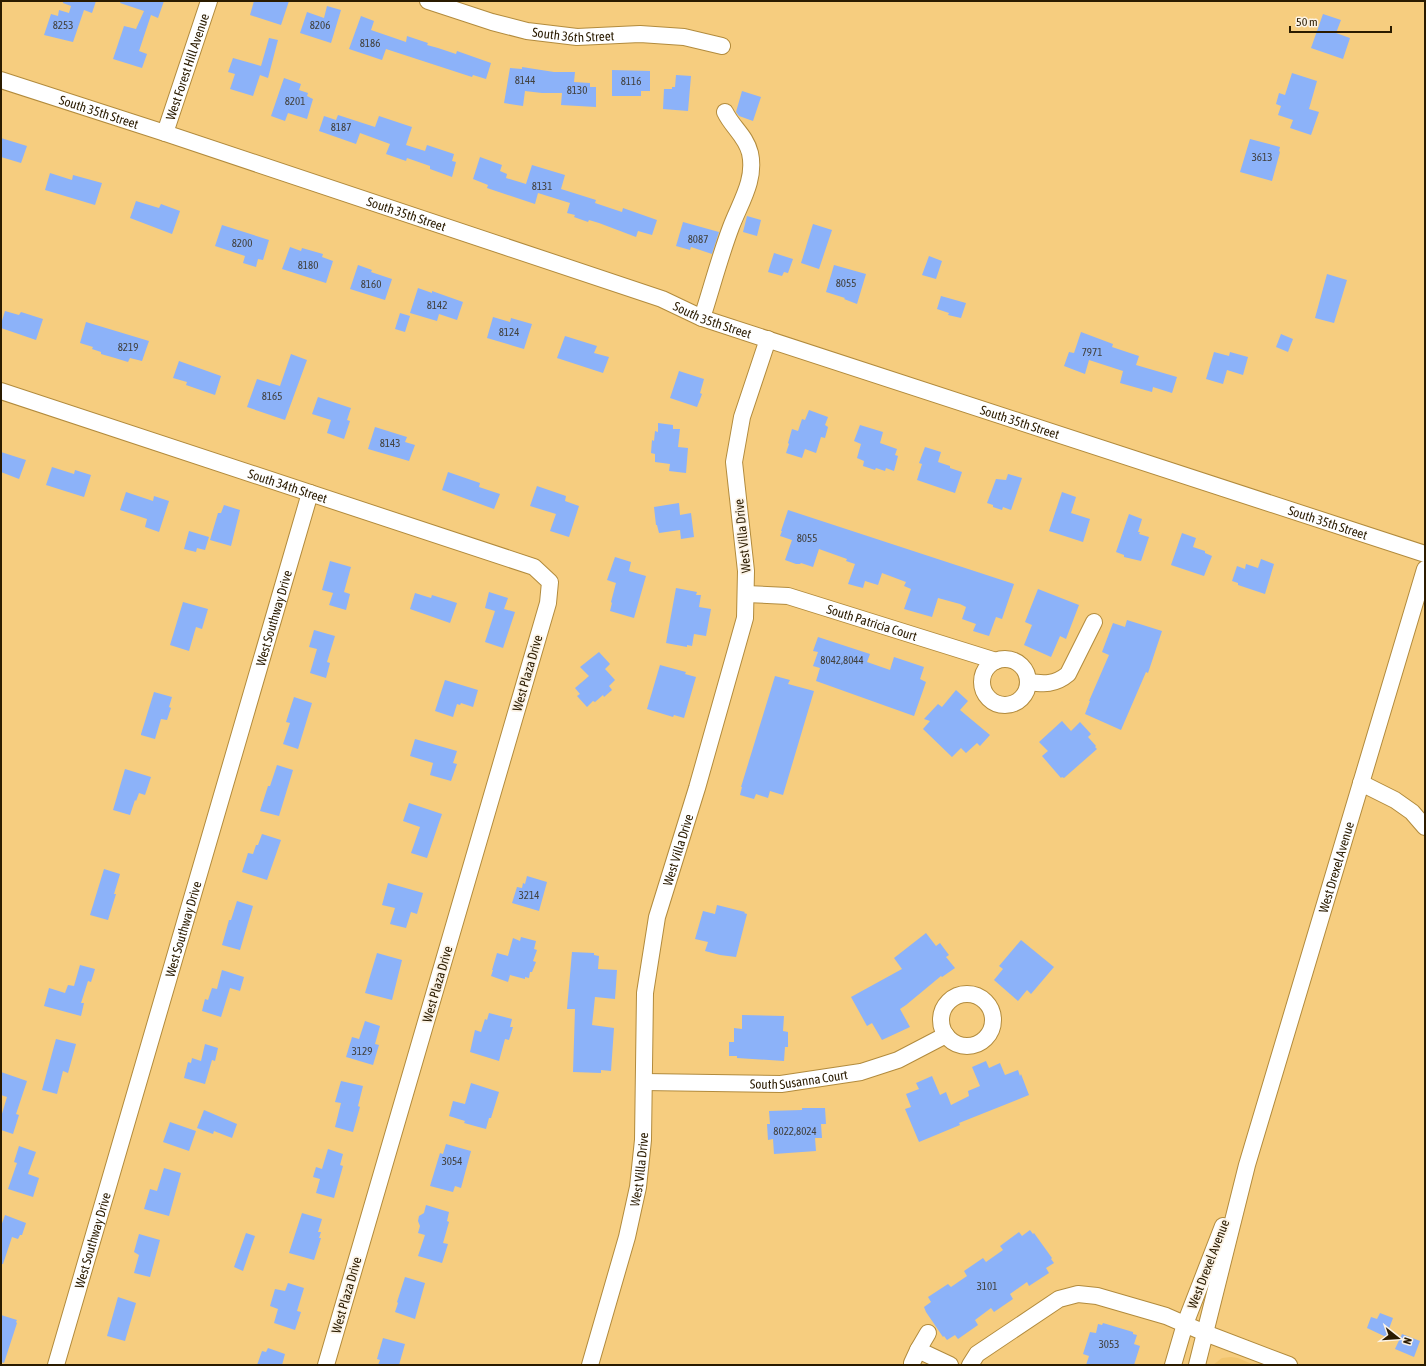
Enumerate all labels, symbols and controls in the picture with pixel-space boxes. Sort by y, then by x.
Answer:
scale bar [1290,8,1391,34]
street label: West Forest Hill Avenue [163,11,212,122]
text: 50 m [1296,15,1318,29]
house number: 8253 [53,19,73,31]
house number: 8206 [310,19,330,31]
street label: South 36th Street [531,25,615,45]
house number: 8186 [360,37,380,49]
house number: 8144 [515,74,535,86]
house number: 8116 [621,75,641,87]
house number: 8130 [567,84,587,96]
street label: South 35th Street [57,92,141,132]
house number: 8201 [285,95,305,107]
house number: 8187 [331,121,351,133]
house number: 3613 [1252,151,1272,163]
house number: 8131 [532,180,552,192]
street label: South 35th Street [365,194,448,234]
house number: 8087 [688,233,708,245]
house number: 8200 [232,237,252,249]
house number: 8180 [298,259,318,271]
house number: 8055 [836,277,856,289]
house number: 8160 [361,278,381,290]
street label: South 35th Street [671,298,753,342]
house number: 8142 [427,299,447,311]
house number: 8124 [499,326,519,338]
house number: 8219 [118,341,138,353]
house number: 7971 [1082,346,1102,358]
house number: 8165 [262,390,282,402]
street label: South 35th Street [978,402,1061,442]
house number: 8143 [380,437,400,449]
street label: South 34th Street [246,466,329,506]
street label: West Villa Drive [731,498,754,574]
street label: South 35th Street [1286,503,1369,543]
house number: 8055 [797,532,817,544]
street label: West Southway Drive [253,568,295,668]
street label: South Patricia Court [825,602,919,644]
street label: West Plaza Drive [509,633,546,713]
house number: 8042,8044 [820,654,864,666]
street label: West Villa Drive [660,812,697,888]
street label: West Drexel Avenue [1316,820,1357,915]
street label: West Southway Drive [162,879,205,979]
house number: 3214 [519,889,539,901]
street label: West Plaza Drive [419,944,456,1024]
house number: 3129 [352,1045,372,1057]
street label: South Susanna Court [750,1067,849,1092]
house number: 8022,8024 [773,1125,817,1137]
street label: West Villa Drive [627,1132,651,1208]
house number: 3054 [442,1155,462,1167]
street label: West Southway Drive [72,1191,114,1290]
street label: West Drexel Avenue [1185,1217,1232,1311]
street label: West Plaza Drive [328,1255,365,1335]
house number: 3101 [977,1280,997,1292]
north arrow [1378,1318,1418,1358]
text: N [1401,1336,1414,1346]
house number: 3053 [1099,1338,1119,1350]

